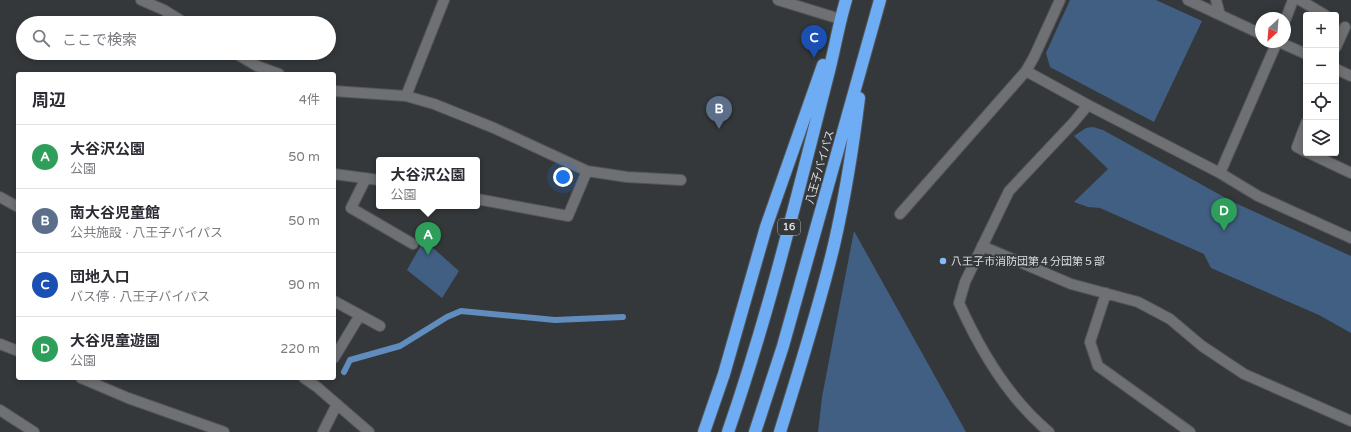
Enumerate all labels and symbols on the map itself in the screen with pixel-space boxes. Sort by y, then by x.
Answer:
north arrow [1255,12,1291,48]
pin: C [801,25,827,58]
pin: B [706,96,732,129]
street label: 八王子バイパス [803,128,837,206]
your location [553,167,573,187]
pin: D [1211,198,1237,231]
road number: 16 [778,219,800,235]
pin: A [415,222,441,255]
place label: 八王子市消防団第４分団第５部 [951,255,1105,268]
marker: 八王子市消防団第４分団第５部 [938,256,948,266]

